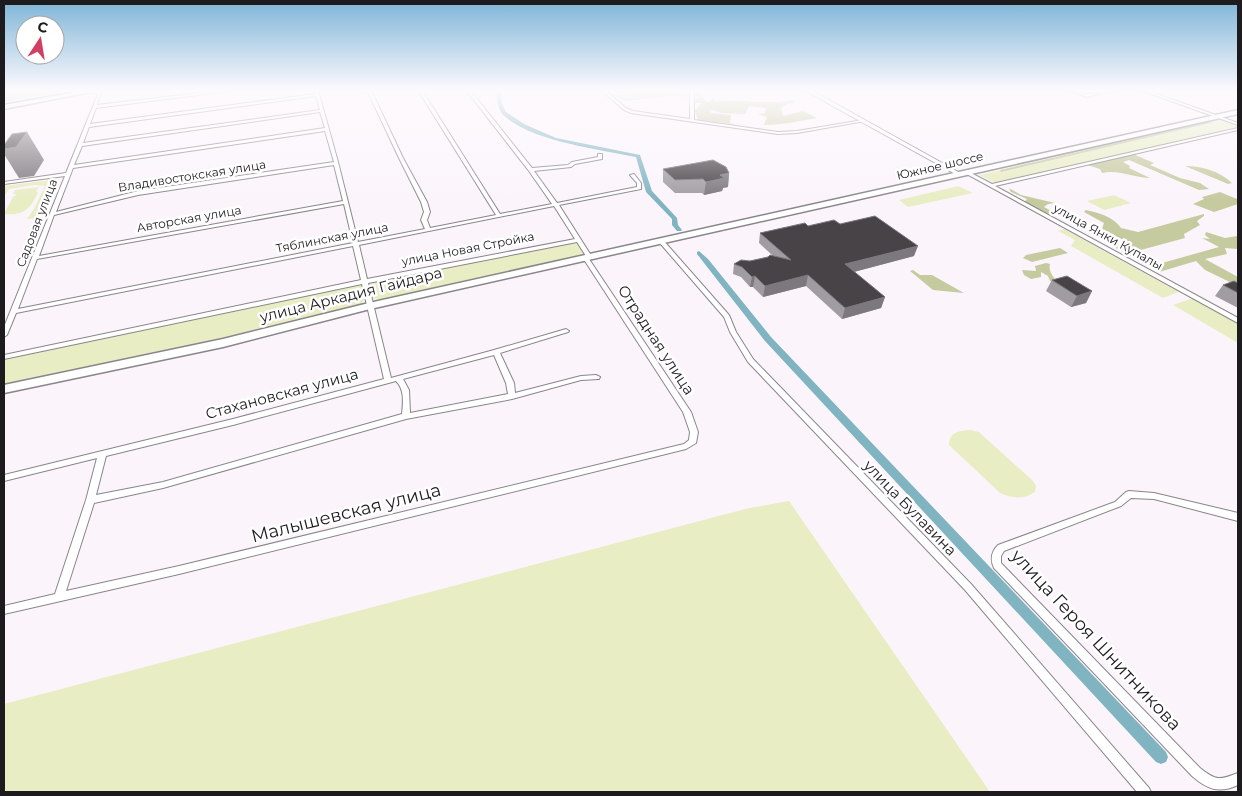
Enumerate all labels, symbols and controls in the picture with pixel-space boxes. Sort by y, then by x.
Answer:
north arrow [15,15,65,65]
text: С [36,17,50,37]
street label: Южное шоссе [895,148,985,183]
street label: Владивостокская улица [117,156,267,195]
street label: Садовая улица [13,177,60,269]
street label: улица Янки Купалы [1050,200,1166,273]
street label: Авторская улица [135,202,242,235]
street label: Тяблинская улица [274,219,389,256]
street label: улица Новая Стройка [399,228,536,269]
street label: улица Аркадия Гайдара [257,263,444,327]
street label: Отрадная улица [614,281,699,398]
street label: Стахановская улица [203,364,360,423]
street label: улица Булавина [859,455,961,560]
street label: Малышевская улица [249,479,443,547]
street label: улица Героя Шнитникова [1006,544,1186,735]

